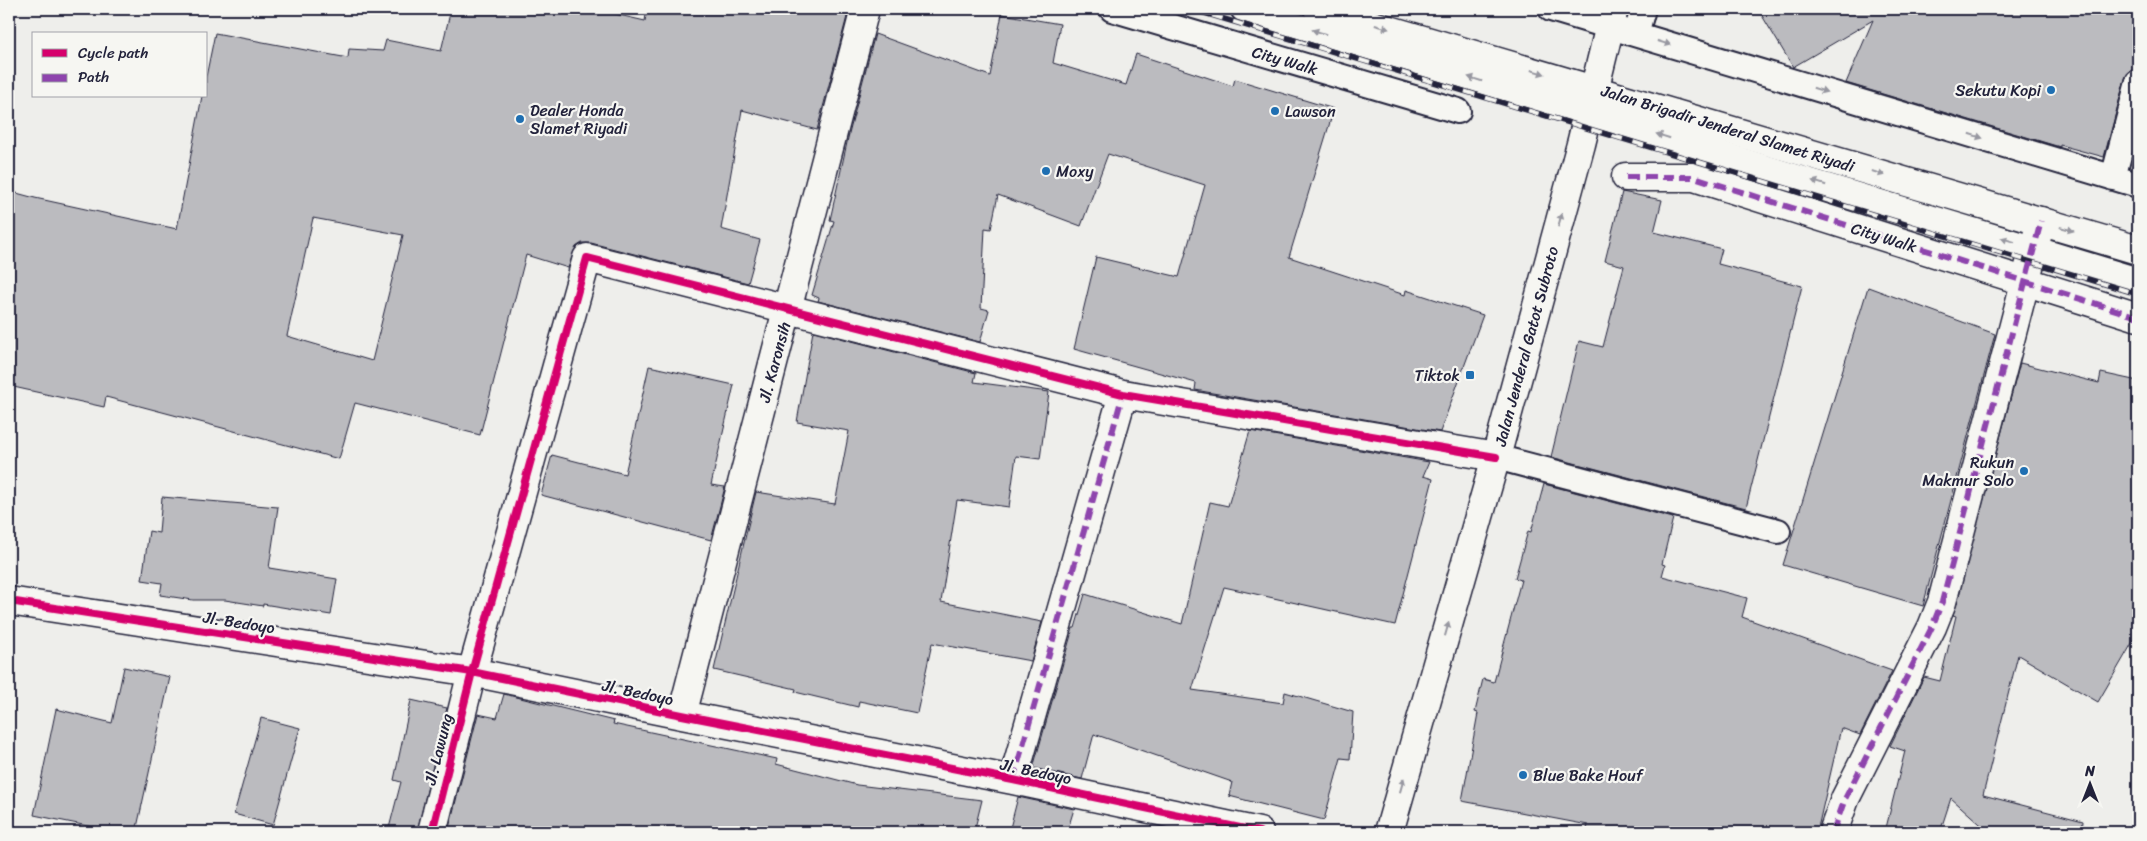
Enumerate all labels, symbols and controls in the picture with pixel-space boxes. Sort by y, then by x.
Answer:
one-way arrow [1374,24,1389,32]
one-way arrow [1311,27,1326,35]
legend [32,32,208,98]
street label: City Walk [1248,37,1322,84]
one-way arrow [1657,39,1672,47]
text: Cycle path [78,40,149,66]
text: Path [78,64,109,90]
one-way arrow [1530,69,1545,77]
one-way arrow [1467,75,1482,82]
street label: Jalan Brigadir Jenderal Slamet Riyadi [1597,76,1859,181]
place label: Sekutu Kopi [1955,76,2042,105]
marker: Sekutu Kopi [2045,84,2057,96]
one-way arrow [1813,86,1828,94]
place label: Dealer Honda Slamet Riyadi [530,96,628,143]
place label: Lawson [1285,97,1336,126]
marker: Lawson [1269,105,1281,117]
marker: Dealer Honda Slamet Riyadi [514,113,526,125]
one-way arrow [1656,132,1671,140]
one-way arrow [1968,133,1983,141]
place label: Moxy [1056,157,1094,186]
marker: Moxy [1040,165,1052,177]
one-way arrow [1871,169,1886,177]
one-way arrow [1811,178,1826,186]
one-way arrow [1557,212,1565,227]
street label: City Walk [1847,214,1921,261]
one-way arrow [2060,226,2075,234]
one-way arrow [2000,235,2015,243]
street label: Jalan Jenderal Gatot Subroto [1486,243,1567,450]
street label: Jl. Karonsih [750,319,799,407]
place label: Tiktok [1415,361,1460,390]
marker: Tiktok [1464,369,1476,381]
place label: Rukun Makmur Solo [1922,448,2014,495]
marker: Rukun Makmur Solo [2018,465,2030,477]
street label: Jl. Bedoyo [200,602,277,642]
one-way arrow [1443,622,1451,637]
street label: Jl. Bedoyo [599,671,676,714]
street label: Jl. Lawung [415,710,461,789]
street label: Jl. Bedoyo [997,750,1074,793]
north arrow [2064,758,2114,808]
text: N [2084,759,2095,784]
place label: Blue Bake Houf [1533,761,1645,790]
marker: Blue Bake Houf [1517,769,1529,781]
one-way arrow [1399,778,1407,793]

